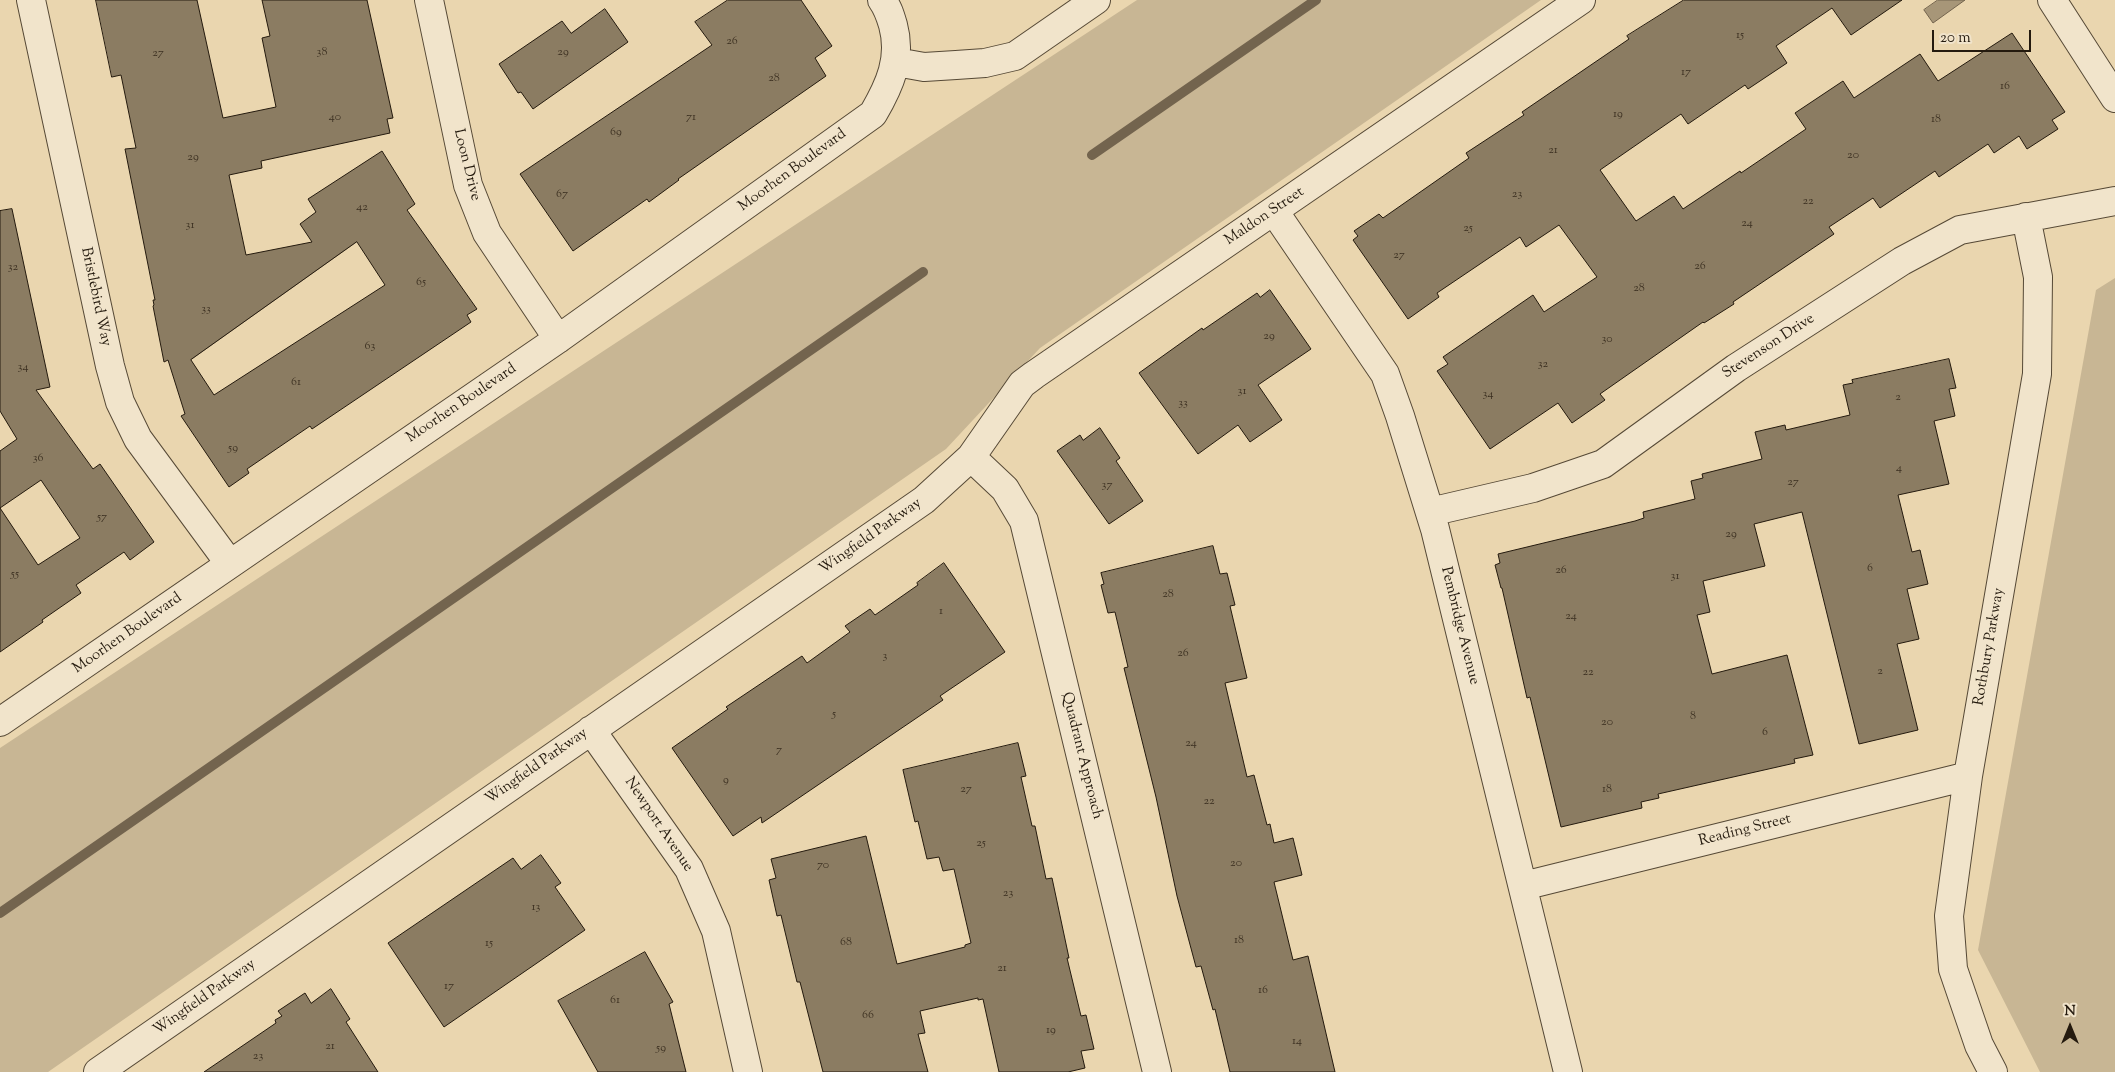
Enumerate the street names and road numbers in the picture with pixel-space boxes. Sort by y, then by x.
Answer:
street label: Moorhen Boulevard [736,126,850,216]
street label: Loon Drive [448,127,484,203]
street label: Maldon Street [1222,184,1308,250]
street label: Bristlebird Way [76,246,114,348]
street label: Stevenson Drive [1720,310,1818,384]
street label: Moorhen Boulevard [404,360,520,448]
street label: Wingfield Parkway [816,495,926,579]
street label: Pembridge Avenue [1436,565,1482,687]
street label: Rothbury Parkway [1971,587,2009,707]
street label: Moorhen Boulevard [70,590,186,678]
street label: Quadrant Approach [1056,691,1106,821]
street label: Wingfield Parkway [482,725,592,809]
street label: Newport Avenue [620,774,696,876]
street label: Reading Street [1697,811,1793,851]
street label: Wingfield Parkway [150,956,260,1040]

